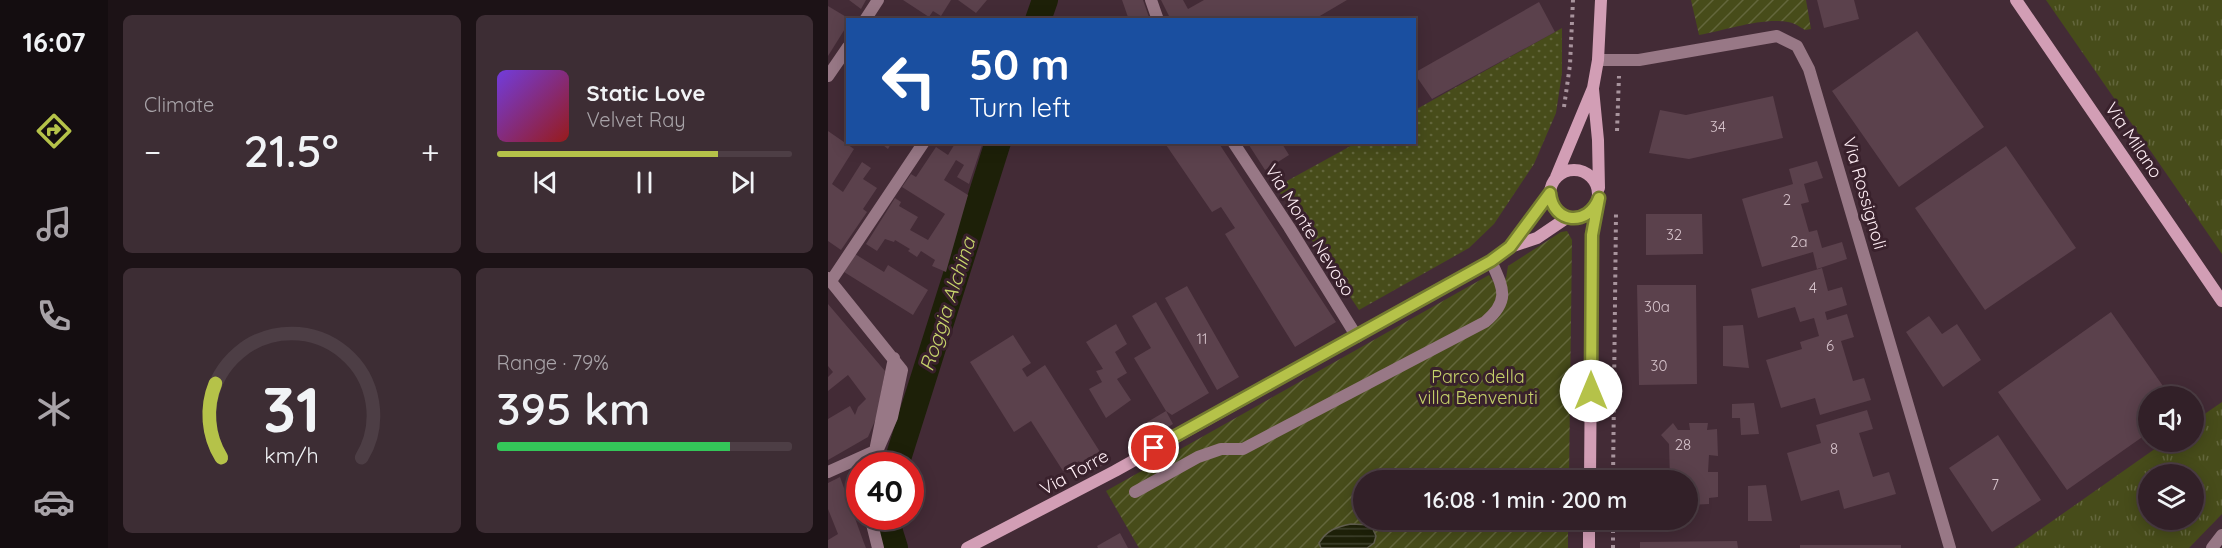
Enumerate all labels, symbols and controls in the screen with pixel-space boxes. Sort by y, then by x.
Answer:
text: 16:07 [22,25,86,59]
text: 50 m [969,38,1069,91]
icon: left [870,42,948,120]
text: Static Love [587,79,705,107]
text: Turn left [969,90,1071,124]
text: Climate [144,92,214,117]
street label: Via Milano [2100,98,2168,182]
text: Velvet Ray [587,107,686,132]
icon: directions [33,110,75,152]
house number: 34 [1710,117,1726,136]
text: 21.5° [244,122,339,178]
text: − [144,131,161,172]
text: + [421,131,439,172]
street label: Via Rossignoli [1838,134,1892,252]
street label: Via Monte Nevoso [1260,160,1360,300]
icon: previous [529,166,562,199]
icon: pause [628,166,661,199]
icon: next [726,166,759,199]
house number: 2 [1783,190,1791,209]
icon: music [33,203,75,245]
house number: 32 [1666,225,1682,244]
water label: Roggia Alchina [914,232,981,374]
house number: 2a [1790,232,1808,251]
house number: 4 [1809,278,1817,297]
icon: phone [33,295,75,337]
house number: 30a [1644,297,1670,316]
house number: 11 [1196,329,1208,348]
house number: 6 [1826,336,1834,355]
text: Range · 79% [497,350,609,375]
house number: 30 [1651,356,1667,375]
position arrow [1559,359,1623,423]
park label: Parco della villa Benvenuti [1418,365,1538,409]
text: 31 [263,370,321,448]
text: 395 km [497,380,650,436]
map controls [2138,386,2204,530]
button: sound [2138,386,2204,452]
icon: climate [33,388,75,430]
pin [1128,422,1179,473]
icon: arrive [1137,431,1170,464]
house number: 28 [1675,435,1691,454]
house number: 8 [1830,439,1838,458]
text: km/h [265,442,319,468]
street label: Via Torre [1036,444,1112,500]
speed limit sign: 40 [846,452,924,530]
button: layers [2138,464,2204,530]
house number: 7 [1991,475,1999,494]
icon: car [33,481,75,523]
text: 16:08 · 1 min · 200 m [1424,486,1627,514]

